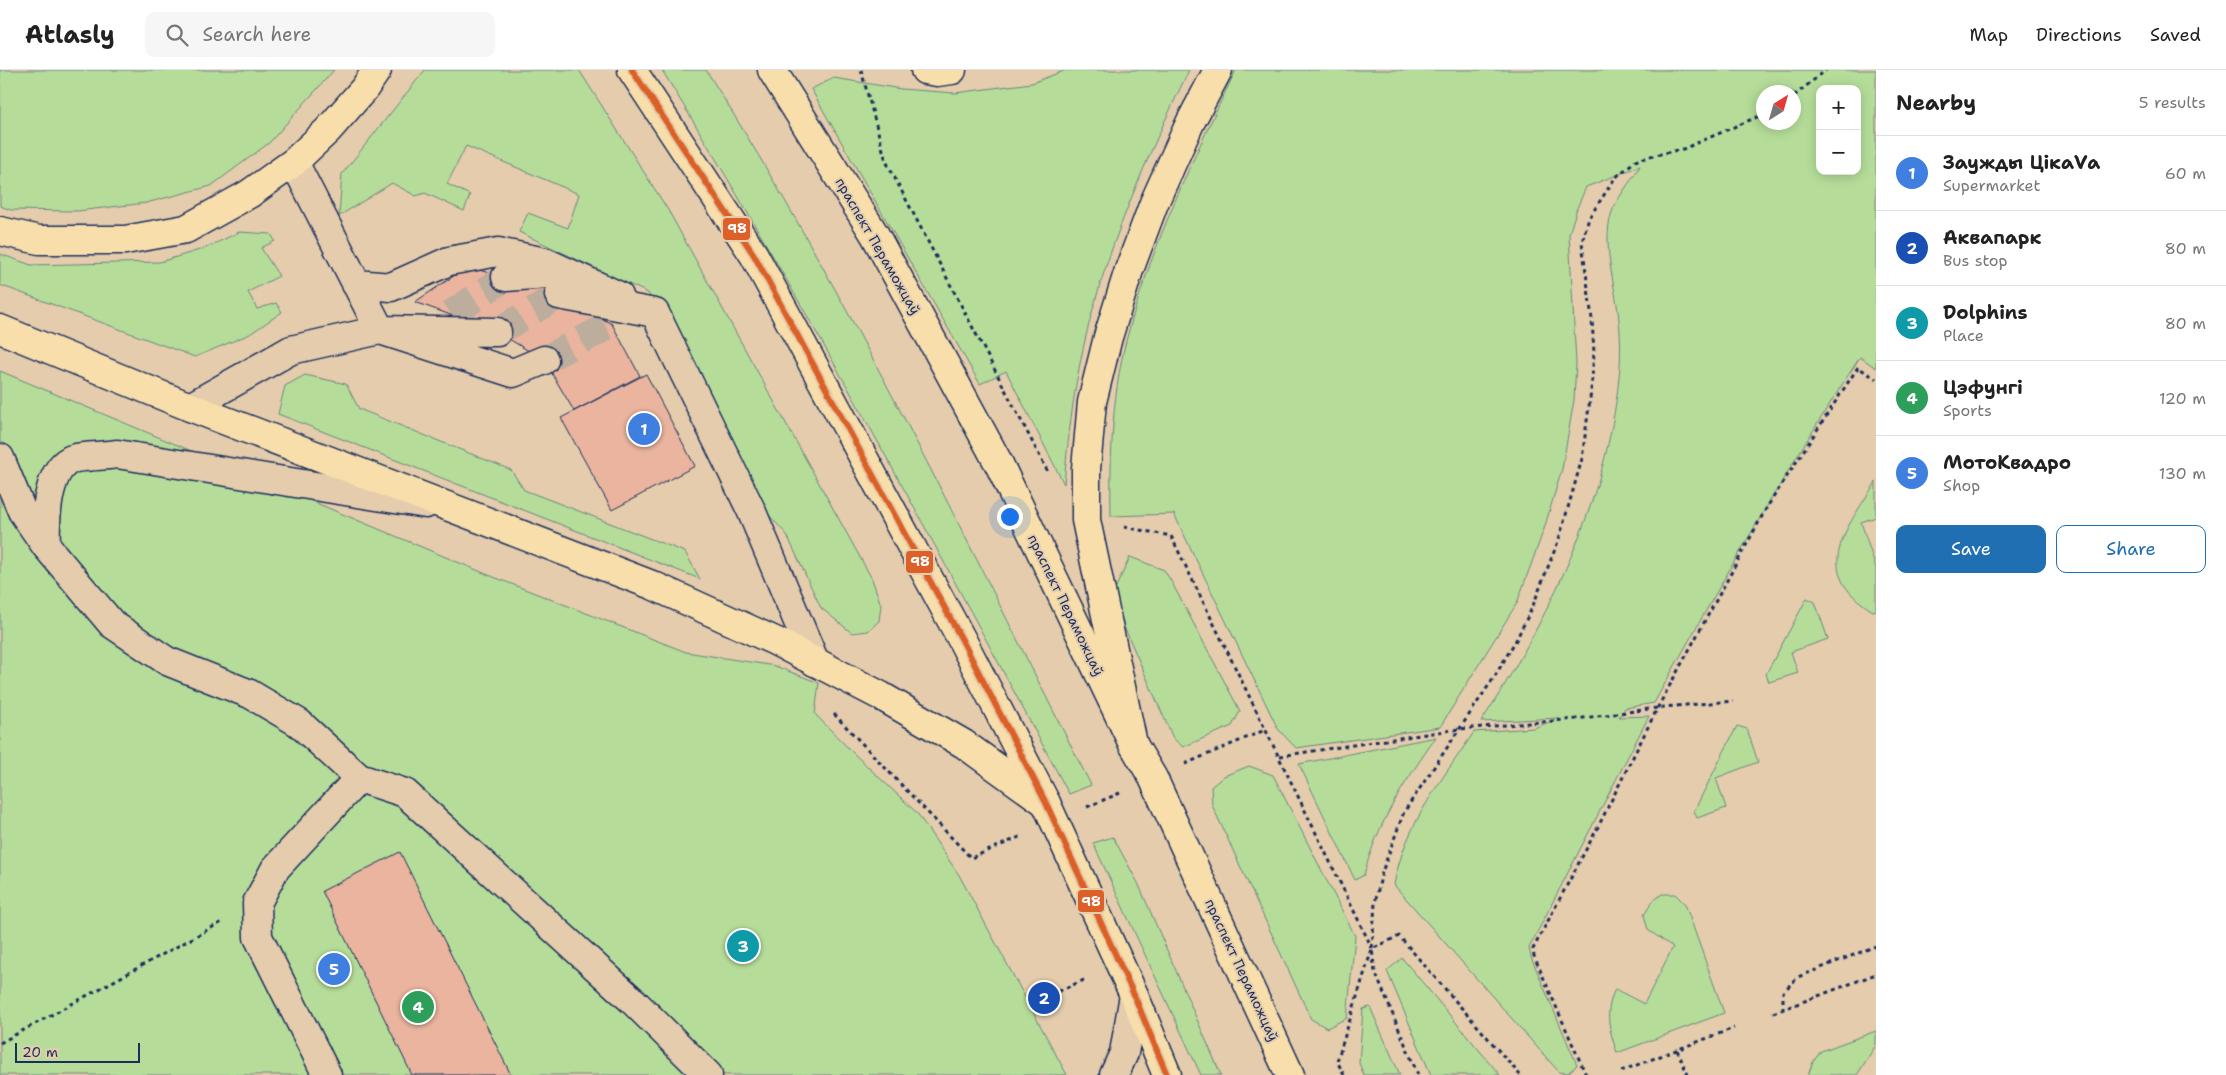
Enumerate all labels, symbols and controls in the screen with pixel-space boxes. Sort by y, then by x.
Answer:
search box [145,12,495,57]
text: Atlasly [25,19,115,51]
icon: search [163,21,191,49]
text: Search here [203,22,311,47]
text: Map [1970,23,2008,47]
text: Directions [2036,23,2122,47]
text: Saved [2150,23,2201,47]
north arrow [1756,85,1801,130]
map controls [1816,85,1861,175]
button: + [1816,85,1861,130]
text: Nearby [1896,89,1976,117]
text: 5 results [2139,92,2206,113]
button: − [1816,130,1861,175]
text: Заужды ЦікаVа [1943,150,2100,175]
text: 1 [1908,163,1916,184]
text: 60 m [2165,163,2206,184]
street label: праспект Пераможцаў [831,174,925,318]
text: Supermarket [1943,175,2040,196]
line badge: 98 [722,217,751,241]
text: 98 [727,219,747,237]
text: Аквапарк [1943,225,2041,250]
text: 2 [1906,238,1918,259]
text: 80 m [2165,238,2206,259]
text: Bus stop [1943,250,2008,271]
text: Dolphins [1943,300,2028,325]
text: 3 [1906,313,1918,334]
text: 80 m [2165,313,2206,334]
text: Place [1943,325,1984,346]
text: Цэфунгі [1943,375,2023,400]
text: 4 [1906,388,1918,409]
text: 120 m [2159,388,2206,409]
text: Sports [1943,400,1992,421]
pin: 1 [628,410,660,448]
text: МотоКвадро [1943,450,2071,475]
text: 5 [1907,463,1917,484]
text: 130 m [2159,463,2206,484]
text: Shop [1943,475,1980,496]
your location [997,504,1023,530]
button: Save [1896,525,2046,573]
button: Share [2056,525,2206,573]
street label: праспект Пераможцаў [1024,531,1108,679]
line badge: 98 [905,550,934,574]
text: 98 [910,552,930,570]
line badge: 98 [1077,889,1105,913]
text: 98 [1081,892,1101,910]
street label: праспект Пераможцаў [1201,896,1283,1044]
pin: 3 [727,927,759,965]
pin: 5 [318,950,350,988]
pin: 2 [1028,979,1060,1017]
pin: 4 [402,988,434,1026]
scale bar [15,1040,140,1063]
text: 20 m [22,1043,58,1061]

